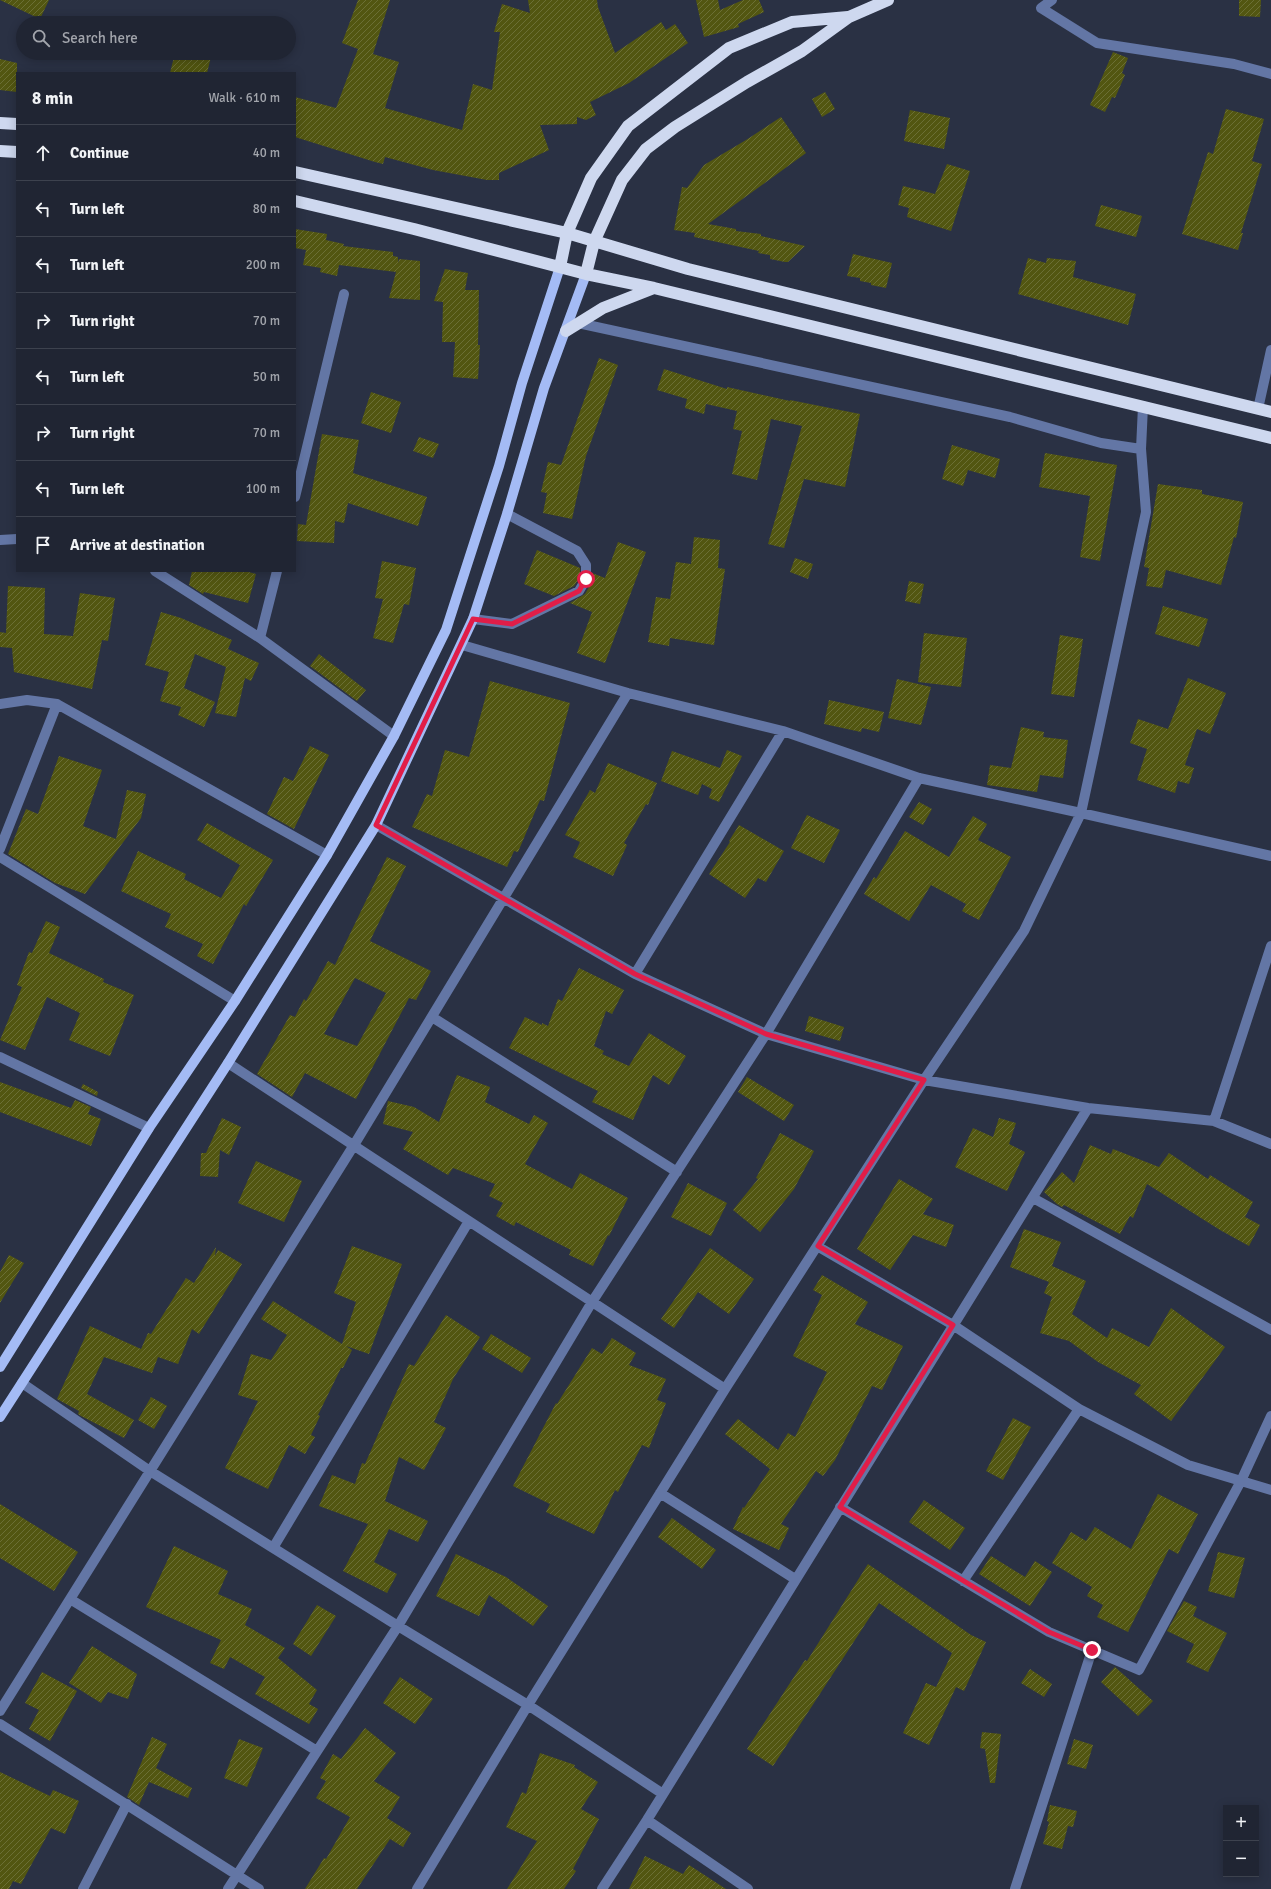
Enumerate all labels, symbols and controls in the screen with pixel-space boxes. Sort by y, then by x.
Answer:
search box [16,16,296,60]
icon: search [30,27,52,49]
text: Search here [62,29,138,47]
text: 8 min [32,88,73,109]
text: Walk · 610 m [209,90,280,106]
icon: ahead [32,142,54,164]
text: Continue [70,144,129,162]
text: 40 m [253,145,280,161]
icon: left [32,198,54,220]
text: Turn left [70,200,124,218]
text: 80 m [253,201,280,217]
icon: left [32,254,54,276]
text: Turn left [70,256,124,274]
text: 200 m [246,257,280,273]
icon: right [32,310,54,332]
text: Turn right [70,312,135,330]
text: 70 m [253,313,280,329]
icon: left [32,366,54,388]
text: Turn left [70,368,124,386]
text: 50 m [253,369,280,385]
icon: right [32,422,54,444]
text: Turn right [70,424,135,442]
text: 70 m [253,425,280,441]
icon: left [32,478,54,500]
text: Turn left [70,480,124,498]
text: 100 m [246,481,280,497]
icon: arrive [32,534,54,556]
text: Arrive at destination [70,536,205,554]
route start [577,570,595,588]
route end [1083,1641,1101,1659]
map controls [1223,1805,1259,1877]
button: + [1223,1805,1259,1841]
button: − [1223,1841,1259,1877]

